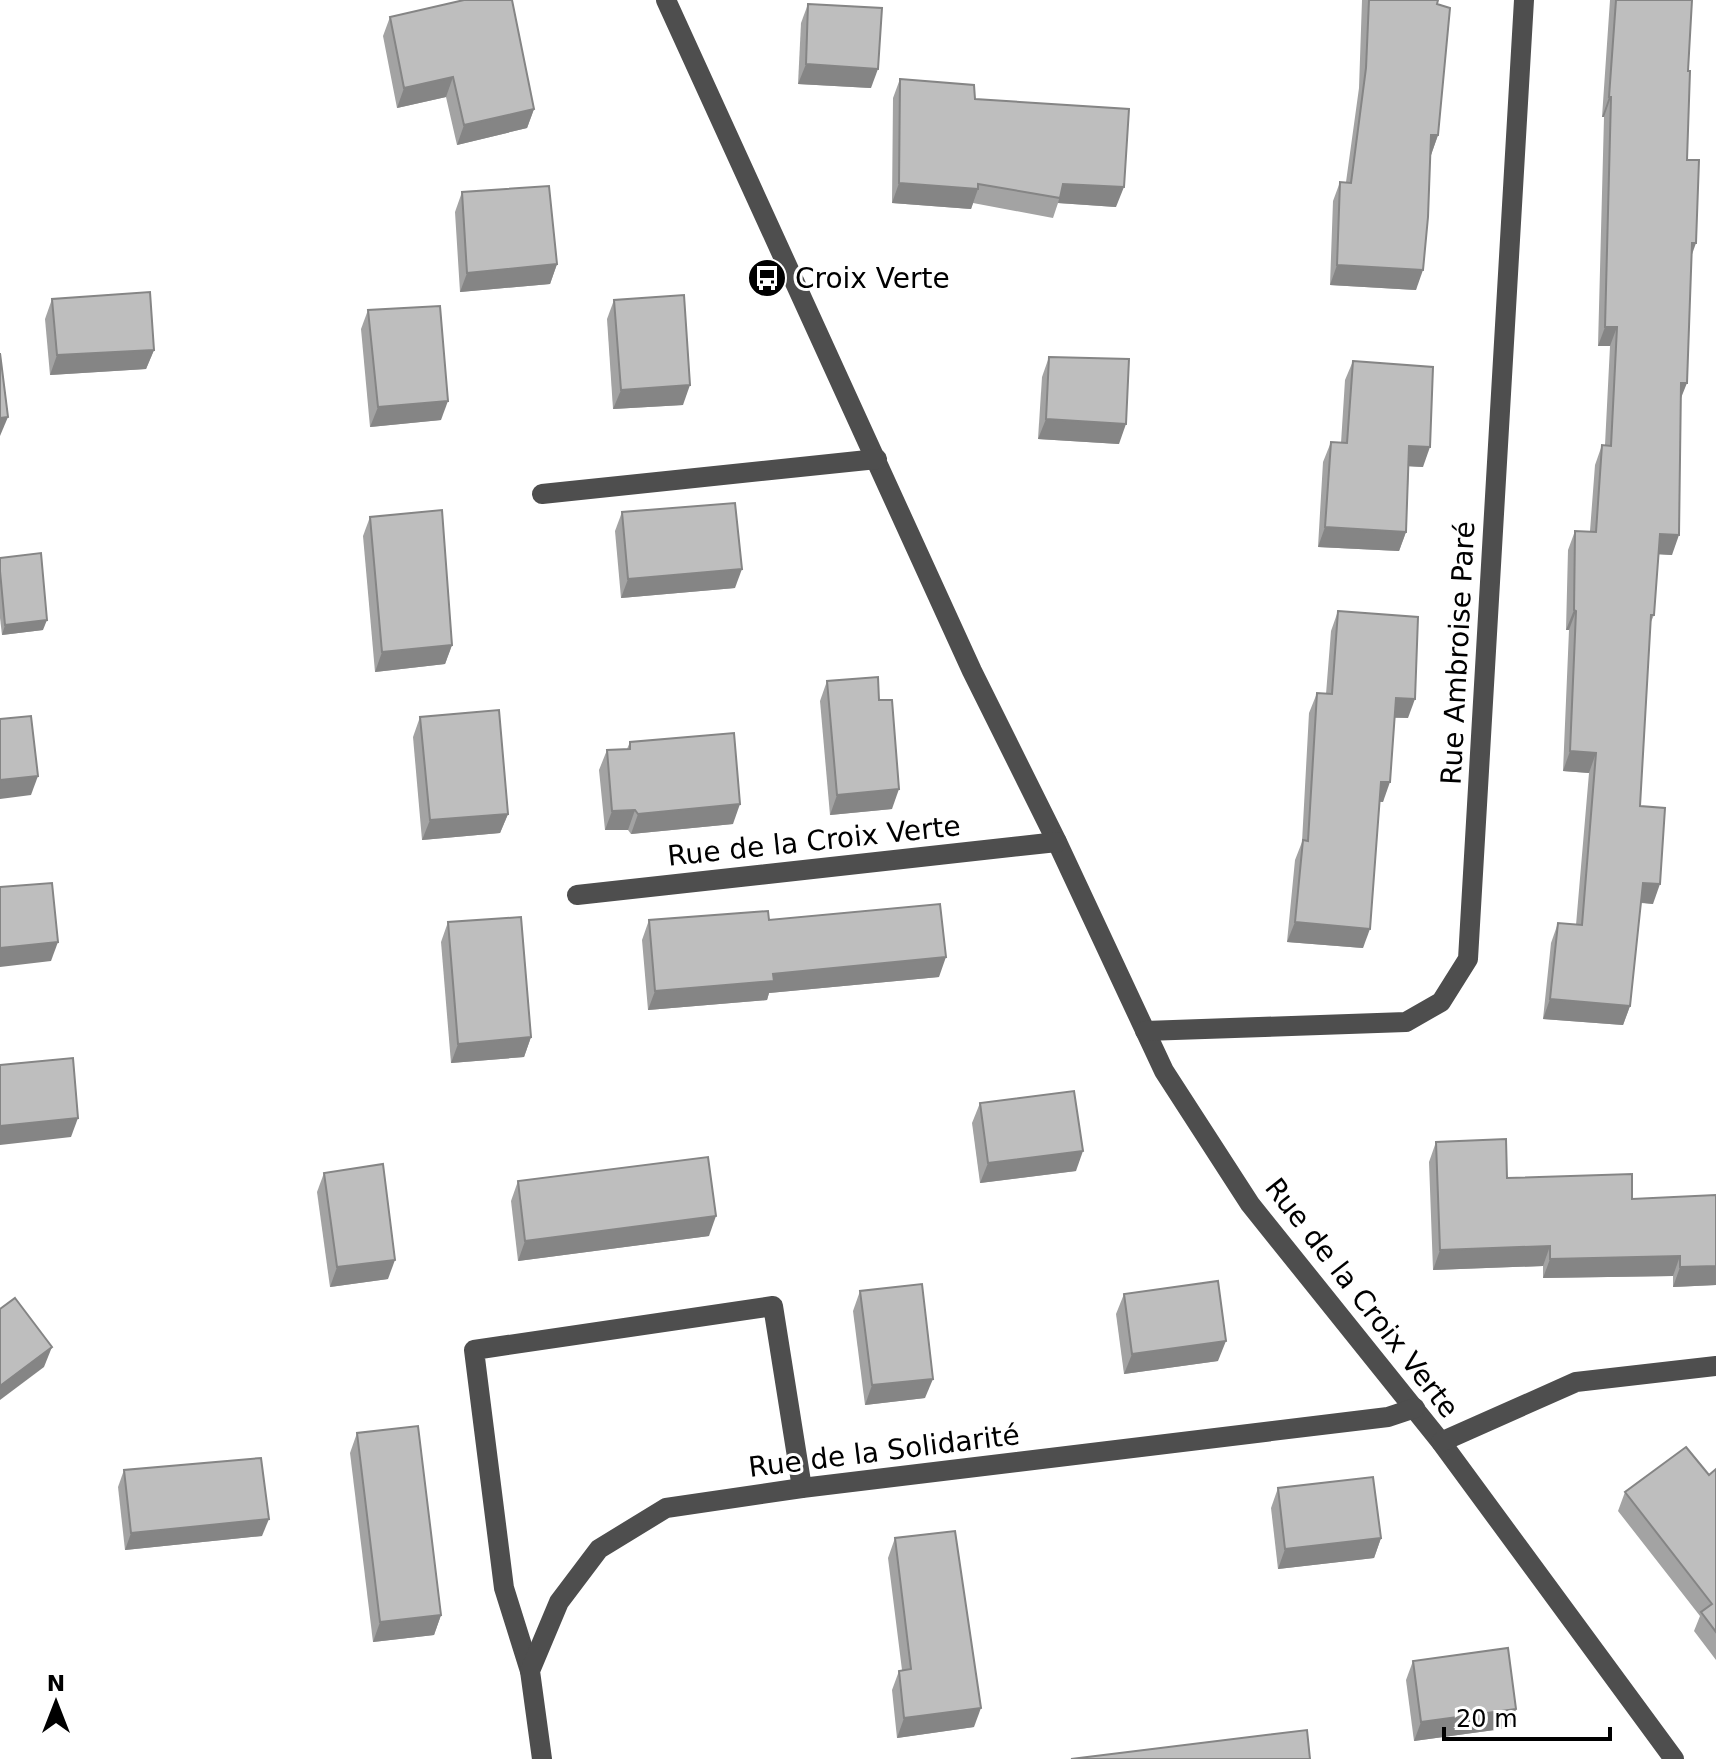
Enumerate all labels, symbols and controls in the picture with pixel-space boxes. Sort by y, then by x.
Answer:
bus stop icon: Croix Verte [746,257,788,299]
place label: Croix Verte [795,262,950,295]
street label: Rue Ambroise Paré [1435,520,1481,786]
street label: Rue de la Croix Verte [666,809,962,873]
street label: Rue de la Croix Verte [1258,1172,1466,1424]
street label: Rue de la Solidarité [747,1418,1021,1484]
north arrow [16,1663,96,1743]
text: N [47,1671,65,1696]
scale bar [1444,1691,1610,1741]
text: 20 m [1456,1705,1518,1733]

